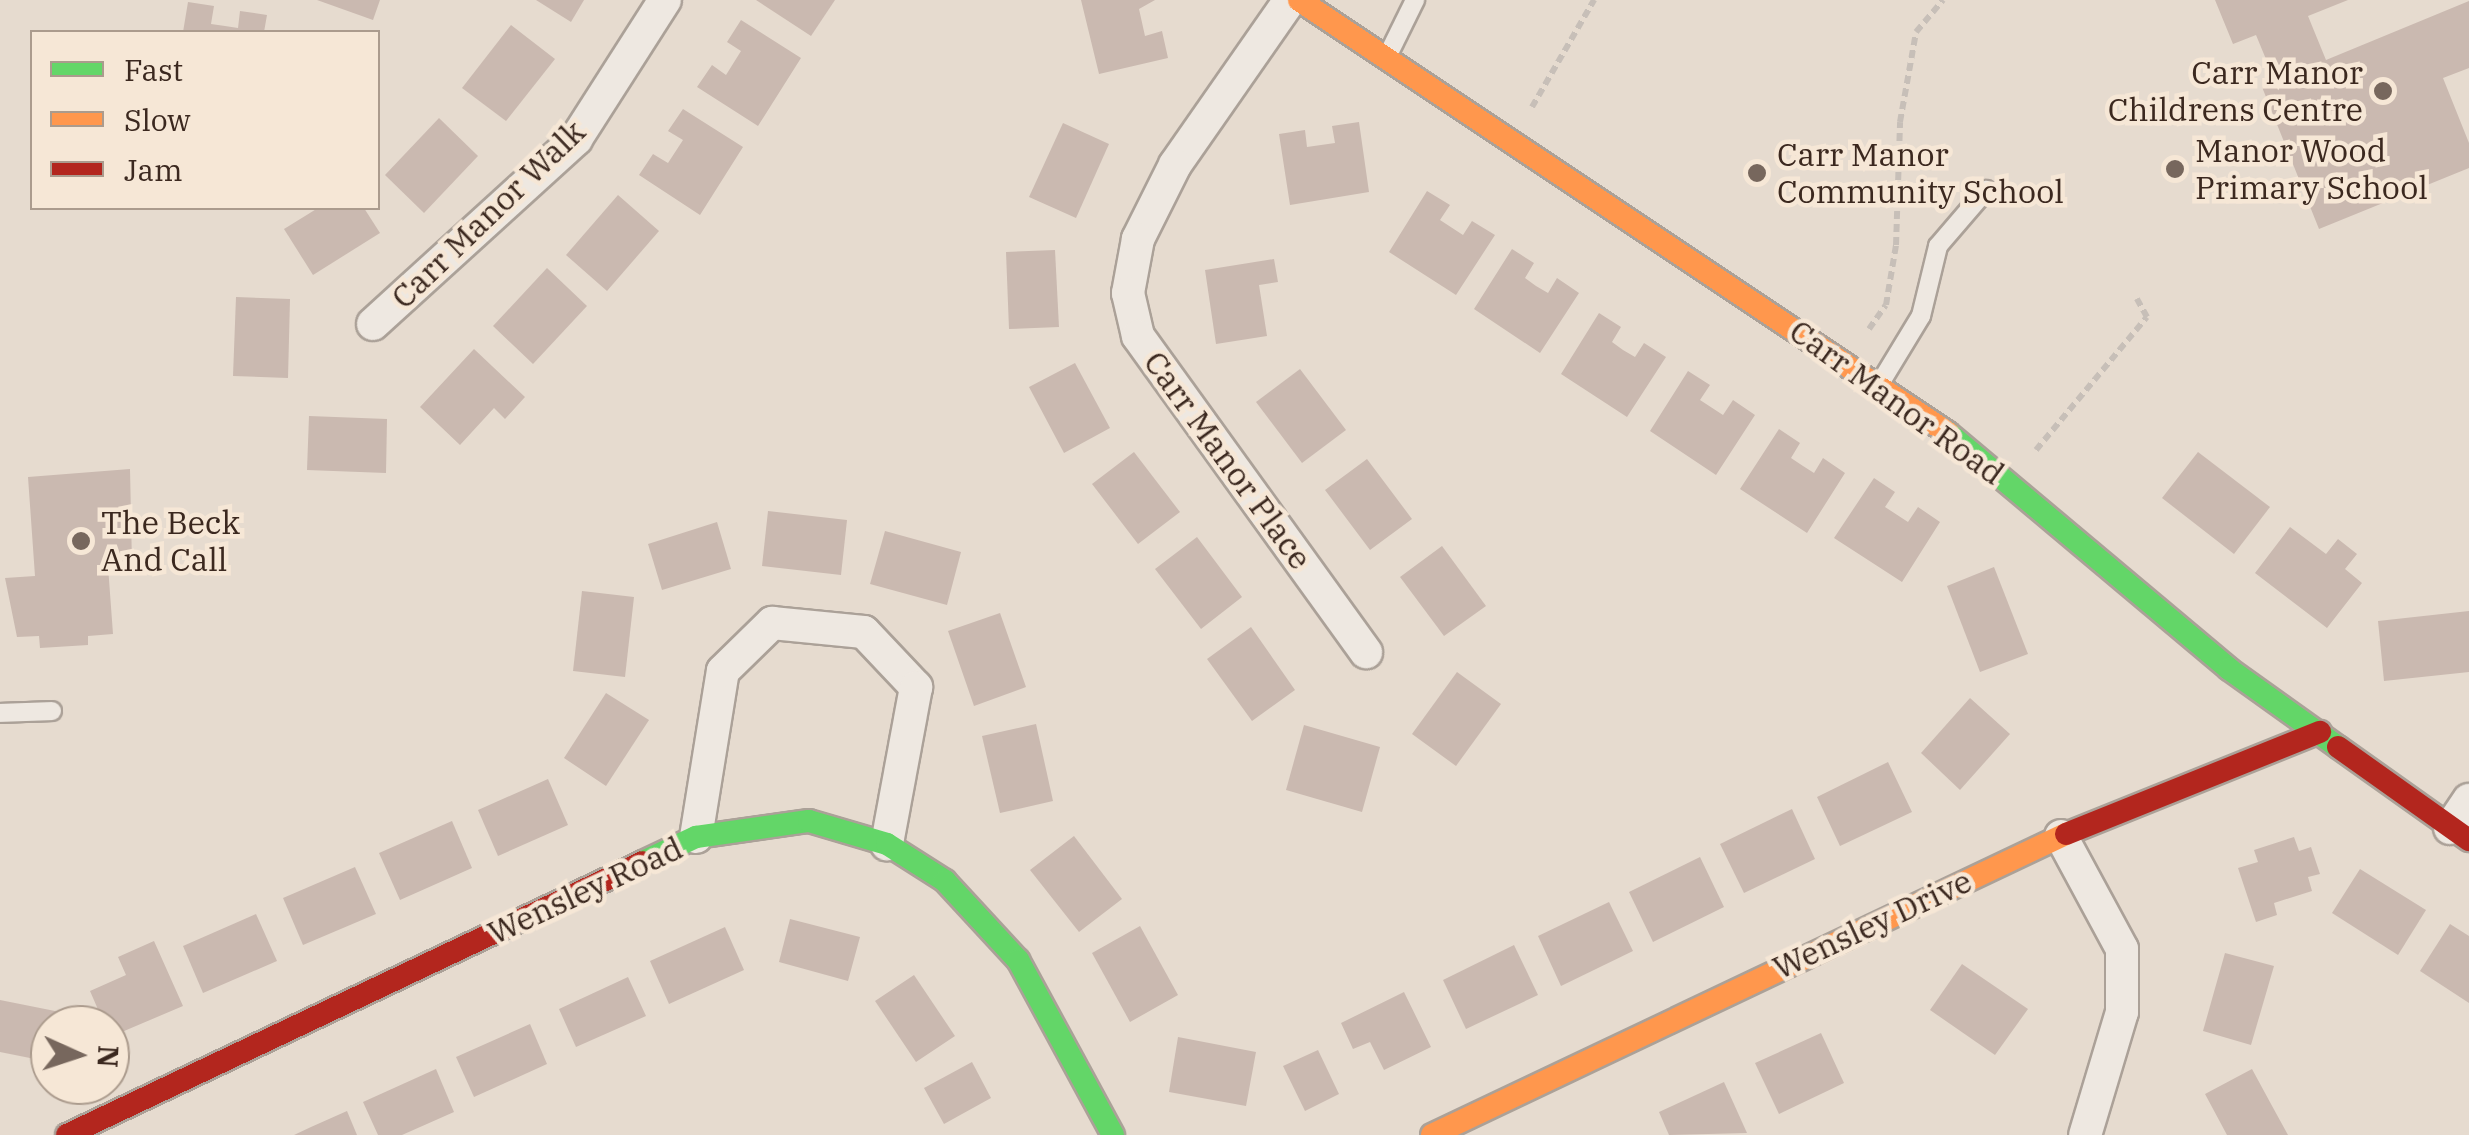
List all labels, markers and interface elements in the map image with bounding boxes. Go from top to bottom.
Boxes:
legend [30,30,380,210]
text: Fast [124,50,183,89]
place label: Carr Manor Childrens Centre [2108,54,2363,129]
marker: Carr Manor Childrens Centre [2372,80,2394,102]
text: Slow [124,100,191,139]
street label: Carr Manor Walk [383,112,593,316]
place label: Manor Wood Primary School [2195,132,2428,207]
place label: Carr Manor Community School [1777,136,2064,211]
text: Jam [124,150,183,189]
marker: Manor Wood Primary School [2164,158,2186,180]
marker: Carr Manor Community School [1746,162,1768,184]
street label: Carr Manor Road [1782,311,2012,493]
street label: Carr Manor Place [1136,344,1320,576]
place label: The Beck And Call [101,504,240,579]
marker: The Beck And Call [70,530,92,552]
street label: Wensley Road [482,828,688,952]
street label: Wensley Drive [1767,861,1977,987]
north arrow [30,1005,130,1105]
text: N [89,1044,128,1069]

